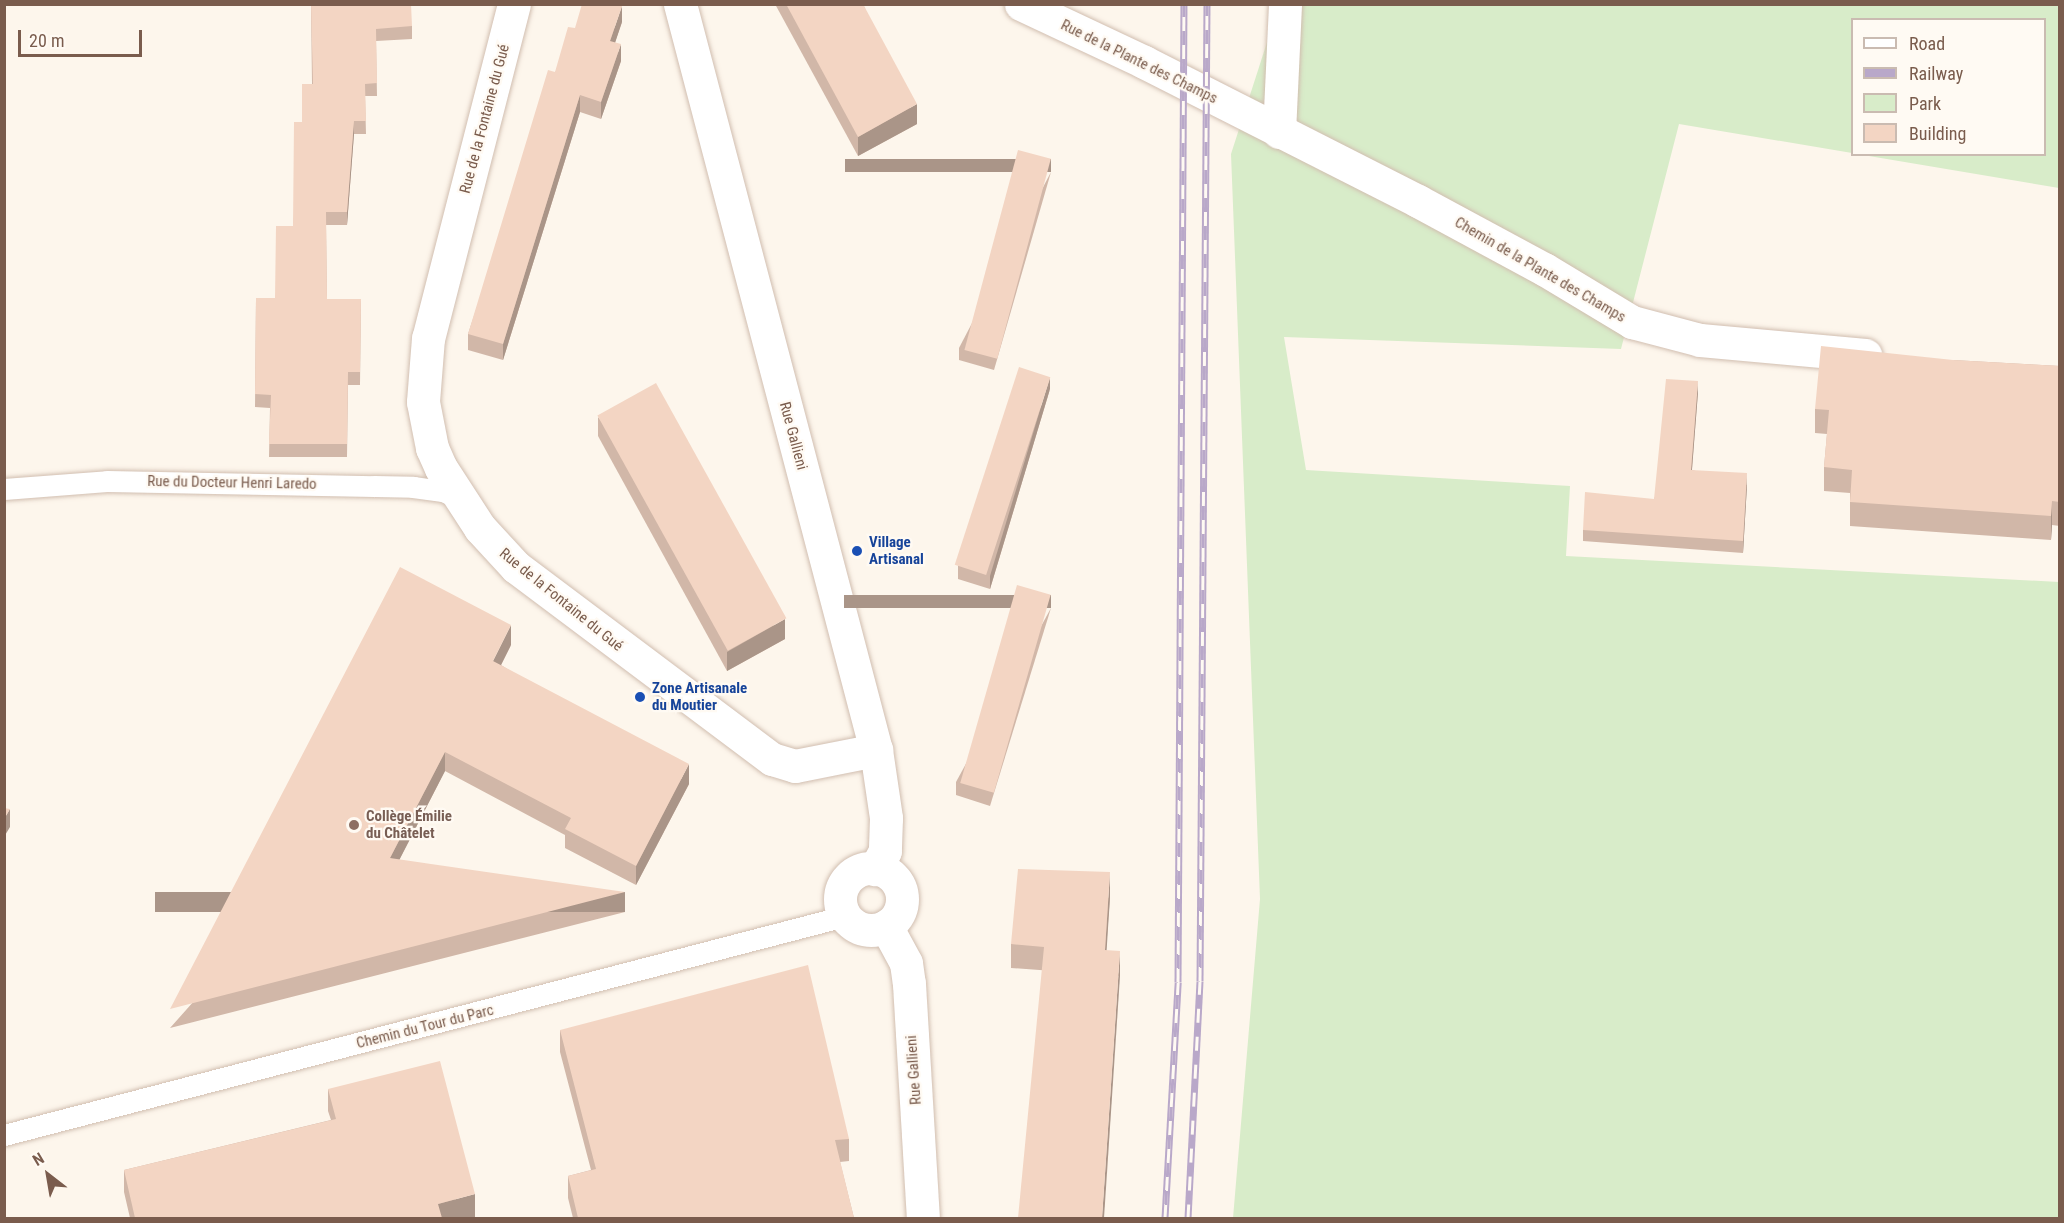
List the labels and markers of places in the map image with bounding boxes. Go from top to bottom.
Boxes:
place label: Village Artisanal [869,533,924,568]
marker: Village Artisanal [850,544,864,558]
place label: Zone Artisanale du Moutier [652,679,747,714]
marker: Zone Artisanale du Moutier [633,690,647,704]
place label: Collège Émilie du Châtelet [366,807,452,842]
marker: Collège Émilie du Châtelet [347,818,361,832]

